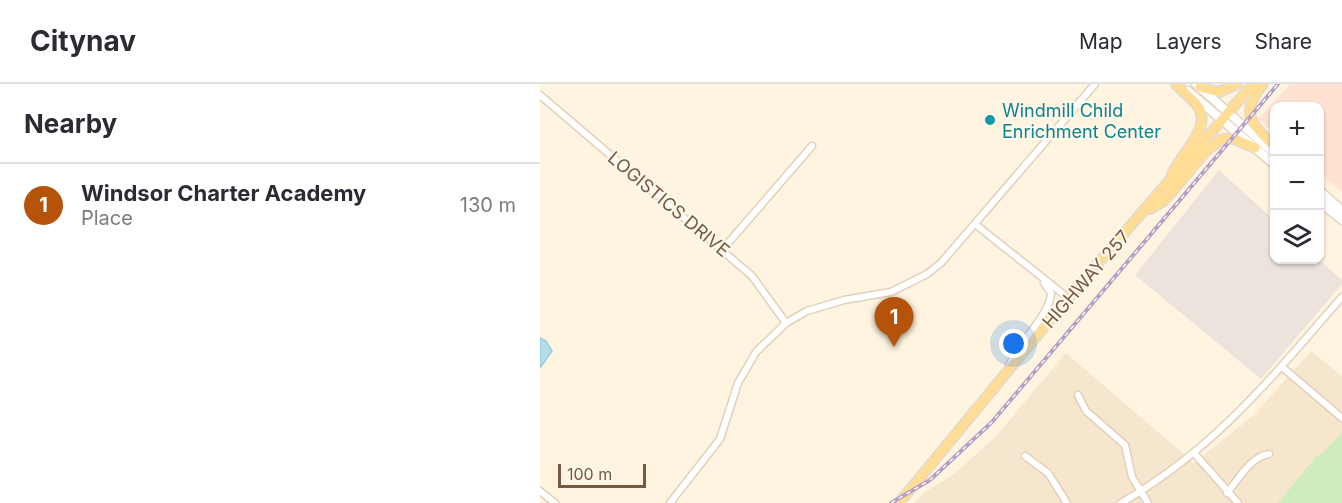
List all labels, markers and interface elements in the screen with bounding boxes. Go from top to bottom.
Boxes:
text: Citynav [30,24,136,58]
text: Map [1079,29,1123,54]
text: Layers [1156,29,1222,54]
text: Share [1255,29,1312,54]
place label: Windmill Child Enrichment Center [1002,100,1161,142]
map controls [1270,102,1324,264]
button: + [1270,102,1324,156]
text: Nearby [24,108,117,139]
marker: Windmill Child Enrichment Center [983,113,997,127]
street label: LOGISTICS DRIVE [604,147,734,261]
button: − [1270,156,1324,210]
text: Windsor Charter Academy [81,180,366,206]
text: 1 [39,193,48,217]
text: 130 m [460,193,516,217]
text: Place [81,206,133,230]
button: layers [1270,210,1324,264]
street label: HIGHWAY 257 [1038,226,1134,332]
pin: 1 [874,298,914,347]
your location [999,329,1028,358]
scale bar [558,461,646,488]
text: 100 m [567,464,612,484]

